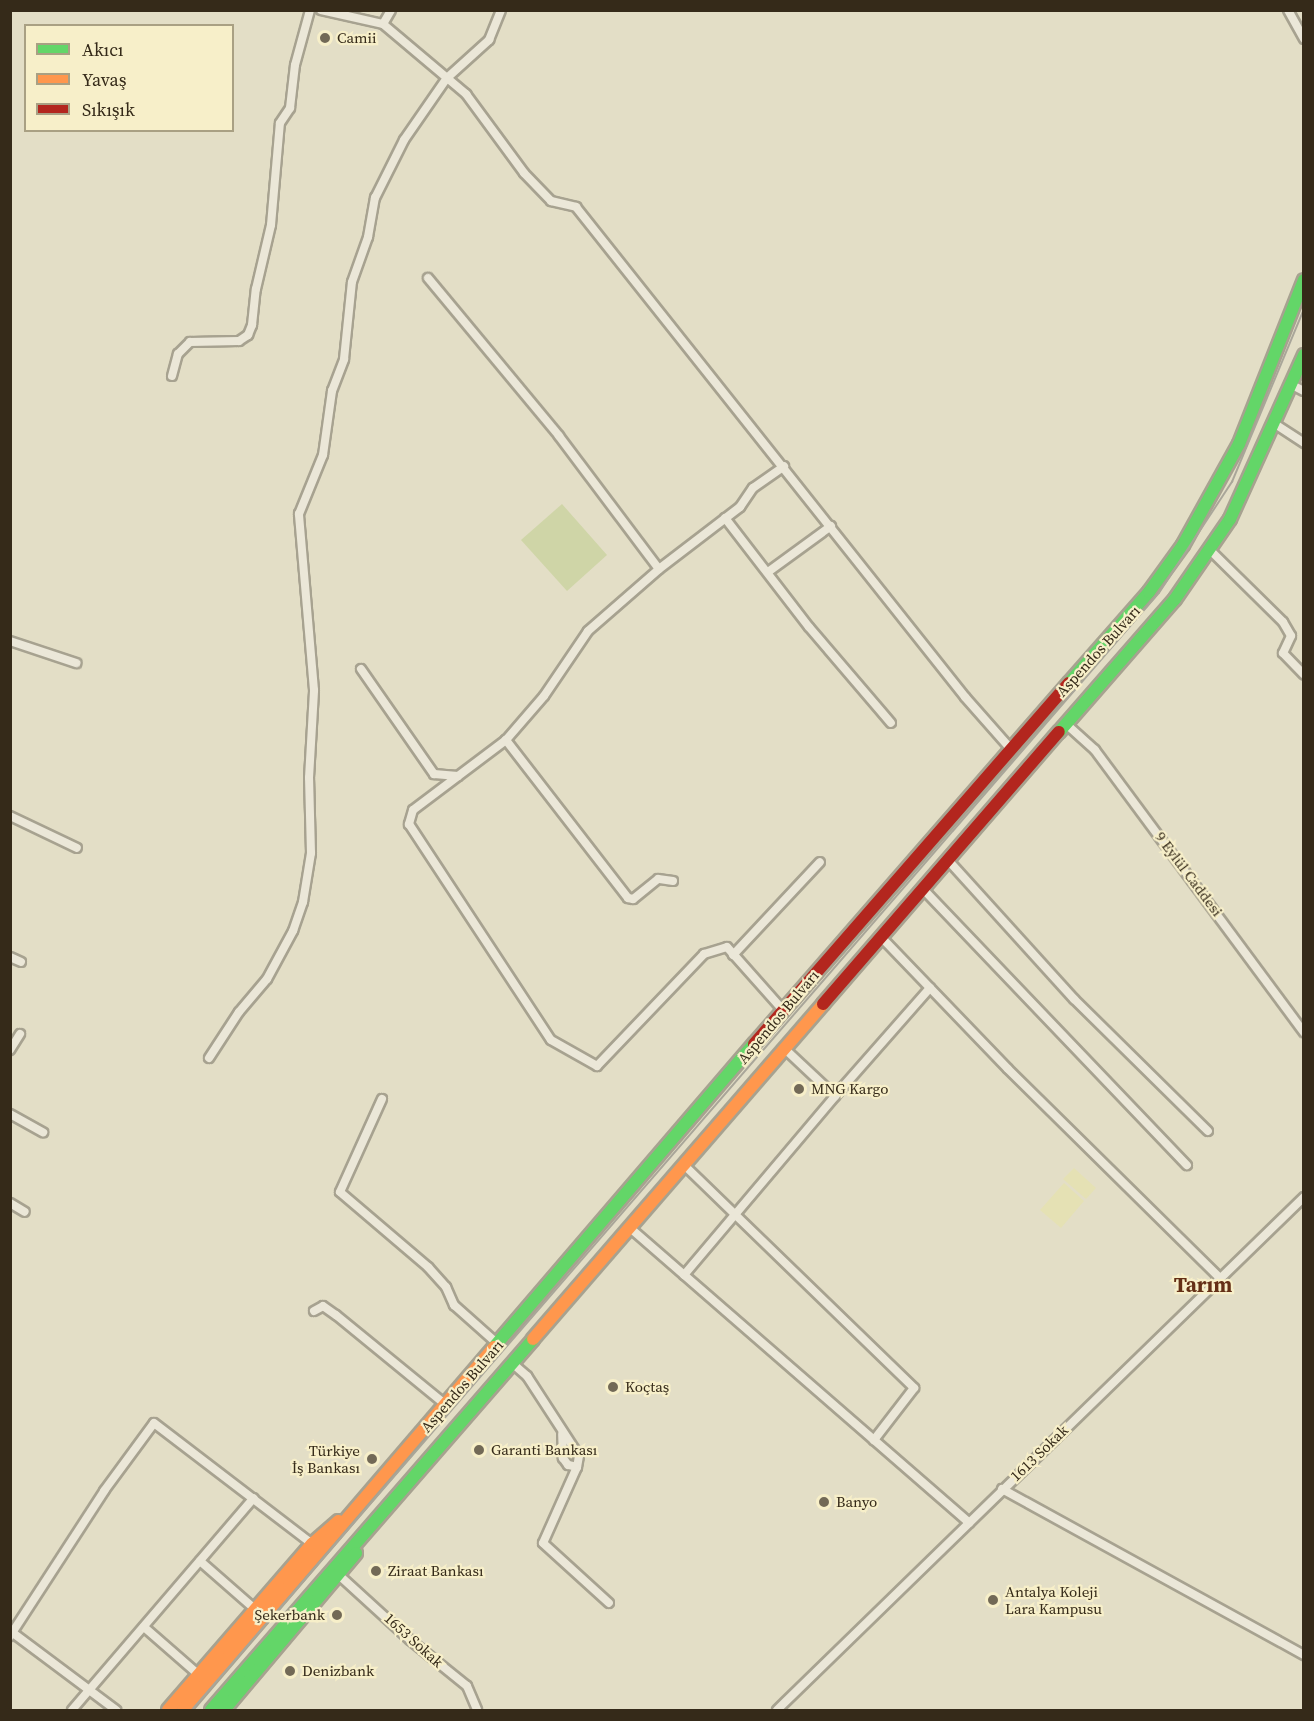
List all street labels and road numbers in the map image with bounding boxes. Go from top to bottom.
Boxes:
street label: Aspendos Bulvarı [1052,602,1144,700]
street label: 9 Eylül Caddesi [1151,828,1227,920]
street label: Aspendos Bulvarı [734,967,822,1067]
street label: Aspendos Bulvarı [417,1336,507,1436]
street label: 1613 Sokak [1006,1421,1072,1485]
street label: 1653 Sokak [381,1609,447,1671]

